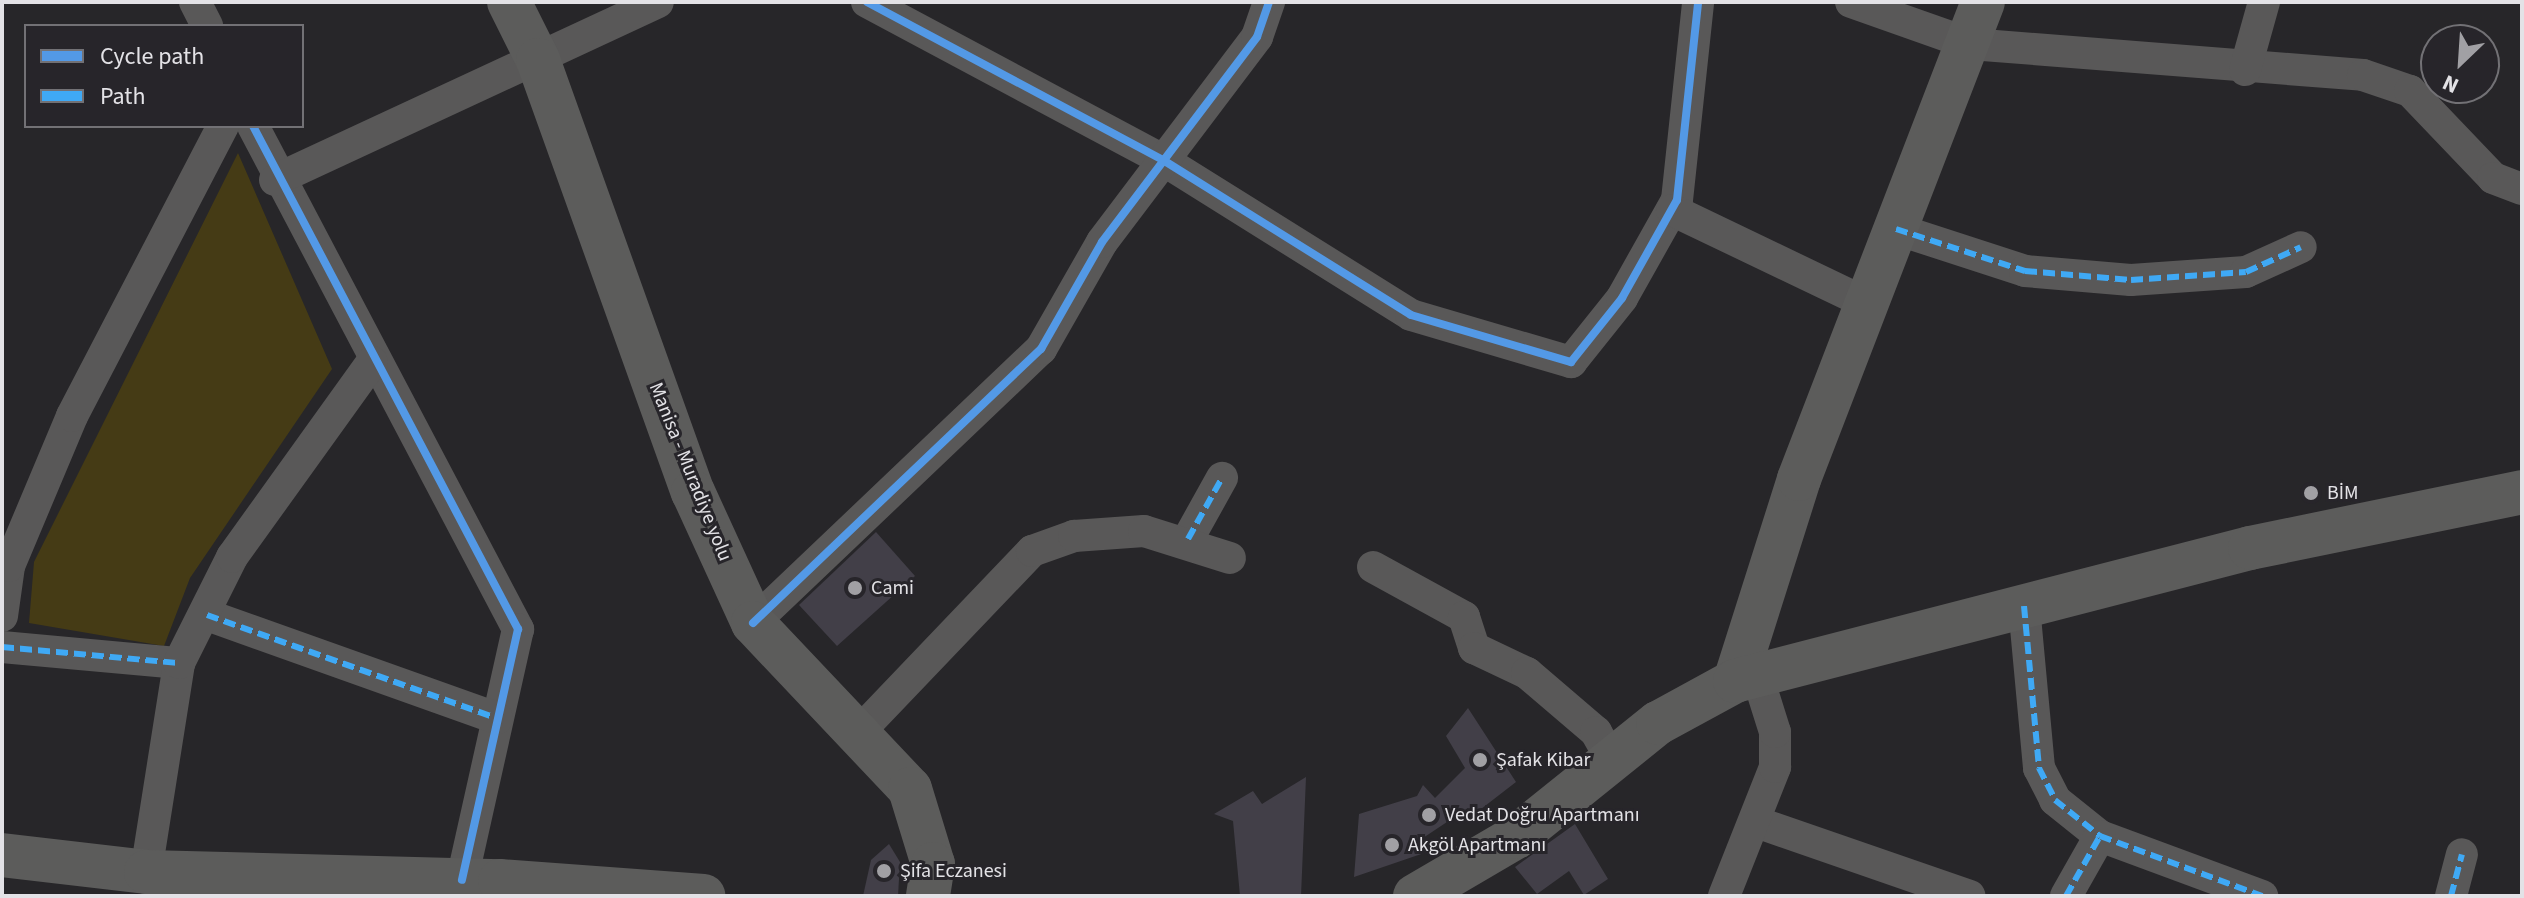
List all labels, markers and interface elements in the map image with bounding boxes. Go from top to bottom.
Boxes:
legend [24,24,304,128]
north arrow [2420,24,2500,104]
text: Cycle path [100,39,204,74]
text: N [2437,66,2464,102]
text: Path [100,79,146,114]
street label: Manisa - Muradiye yolu [643,379,737,565]
place label: BİM [2327,481,2359,505]
marker: BİM [2302,484,2320,502]
place label: Cami [871,576,914,600]
marker: Cami [846,579,864,597]
place label: Şafak Kibar [1496,748,1590,772]
marker: Şafak Kibar [1471,751,1489,769]
place label: Vedat Doğru Apartmanı [1445,803,1640,827]
marker: Vedat Doğru Apartmanı [1420,806,1438,824]
place label: Akgöl Apartmanı [1408,833,1546,857]
marker: Akgöl Apartmanı [1383,836,1401,854]
place label: Şifa Eczanesi [900,859,1007,883]
marker: Şifa Eczanesi [875,862,893,880]

